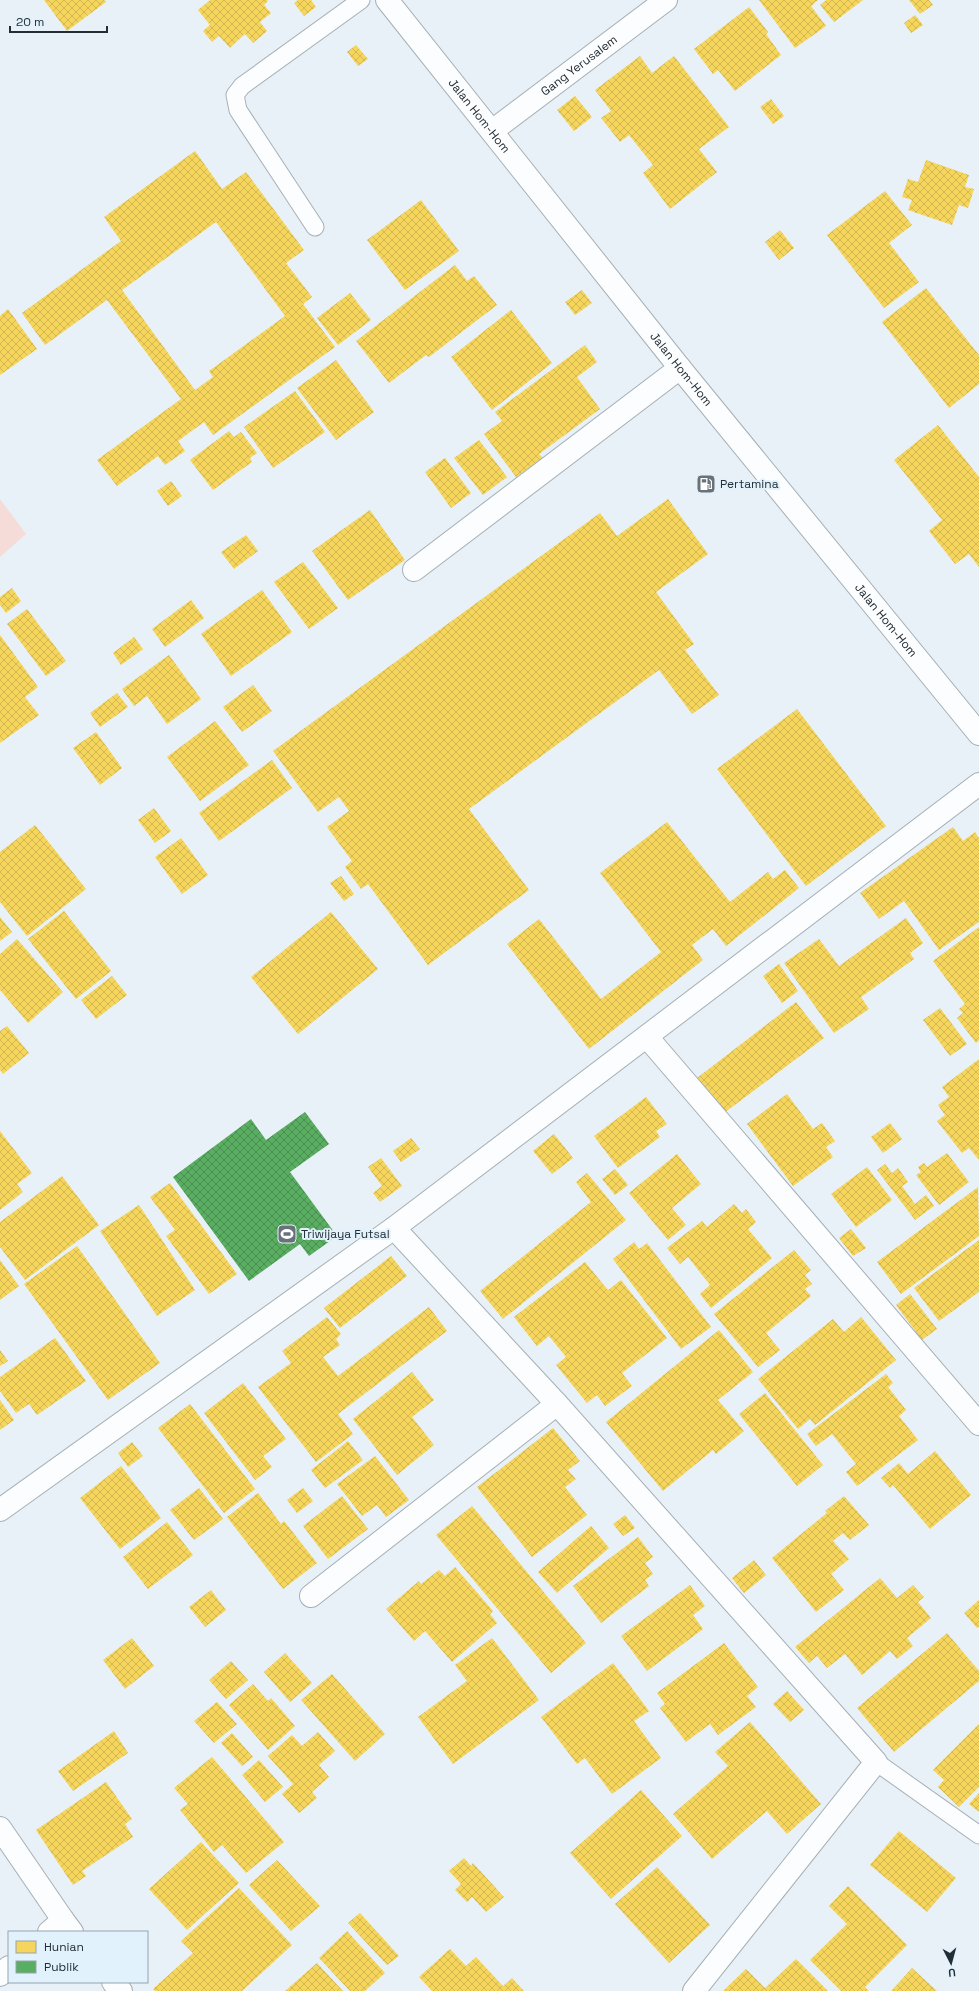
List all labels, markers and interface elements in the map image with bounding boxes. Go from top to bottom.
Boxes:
scale bar [10,8,107,34]
text: 20 m [16,14,44,30]
street label: Gang Yerusalem [538,31,621,99]
street label: Jalan Hom-Hom [445,75,514,156]
street label: Jalan Hom-Hom [646,329,716,409]
fuel station icon: Pertamina [695,473,717,495]
place label: Pertamina [720,476,779,492]
street label: Jalan Hom-Hom [851,580,921,660]
sports icon: Triwijaya Futsal [276,1223,298,1245]
place label: Triwijaya Futsal [301,1226,390,1242]
legend [8,1931,148,1983]
text: Hunian [44,1939,84,1955]
north arrow [931,1943,971,1983]
text: Publik [44,1959,79,1975]
text: U [948,1966,956,1980]

